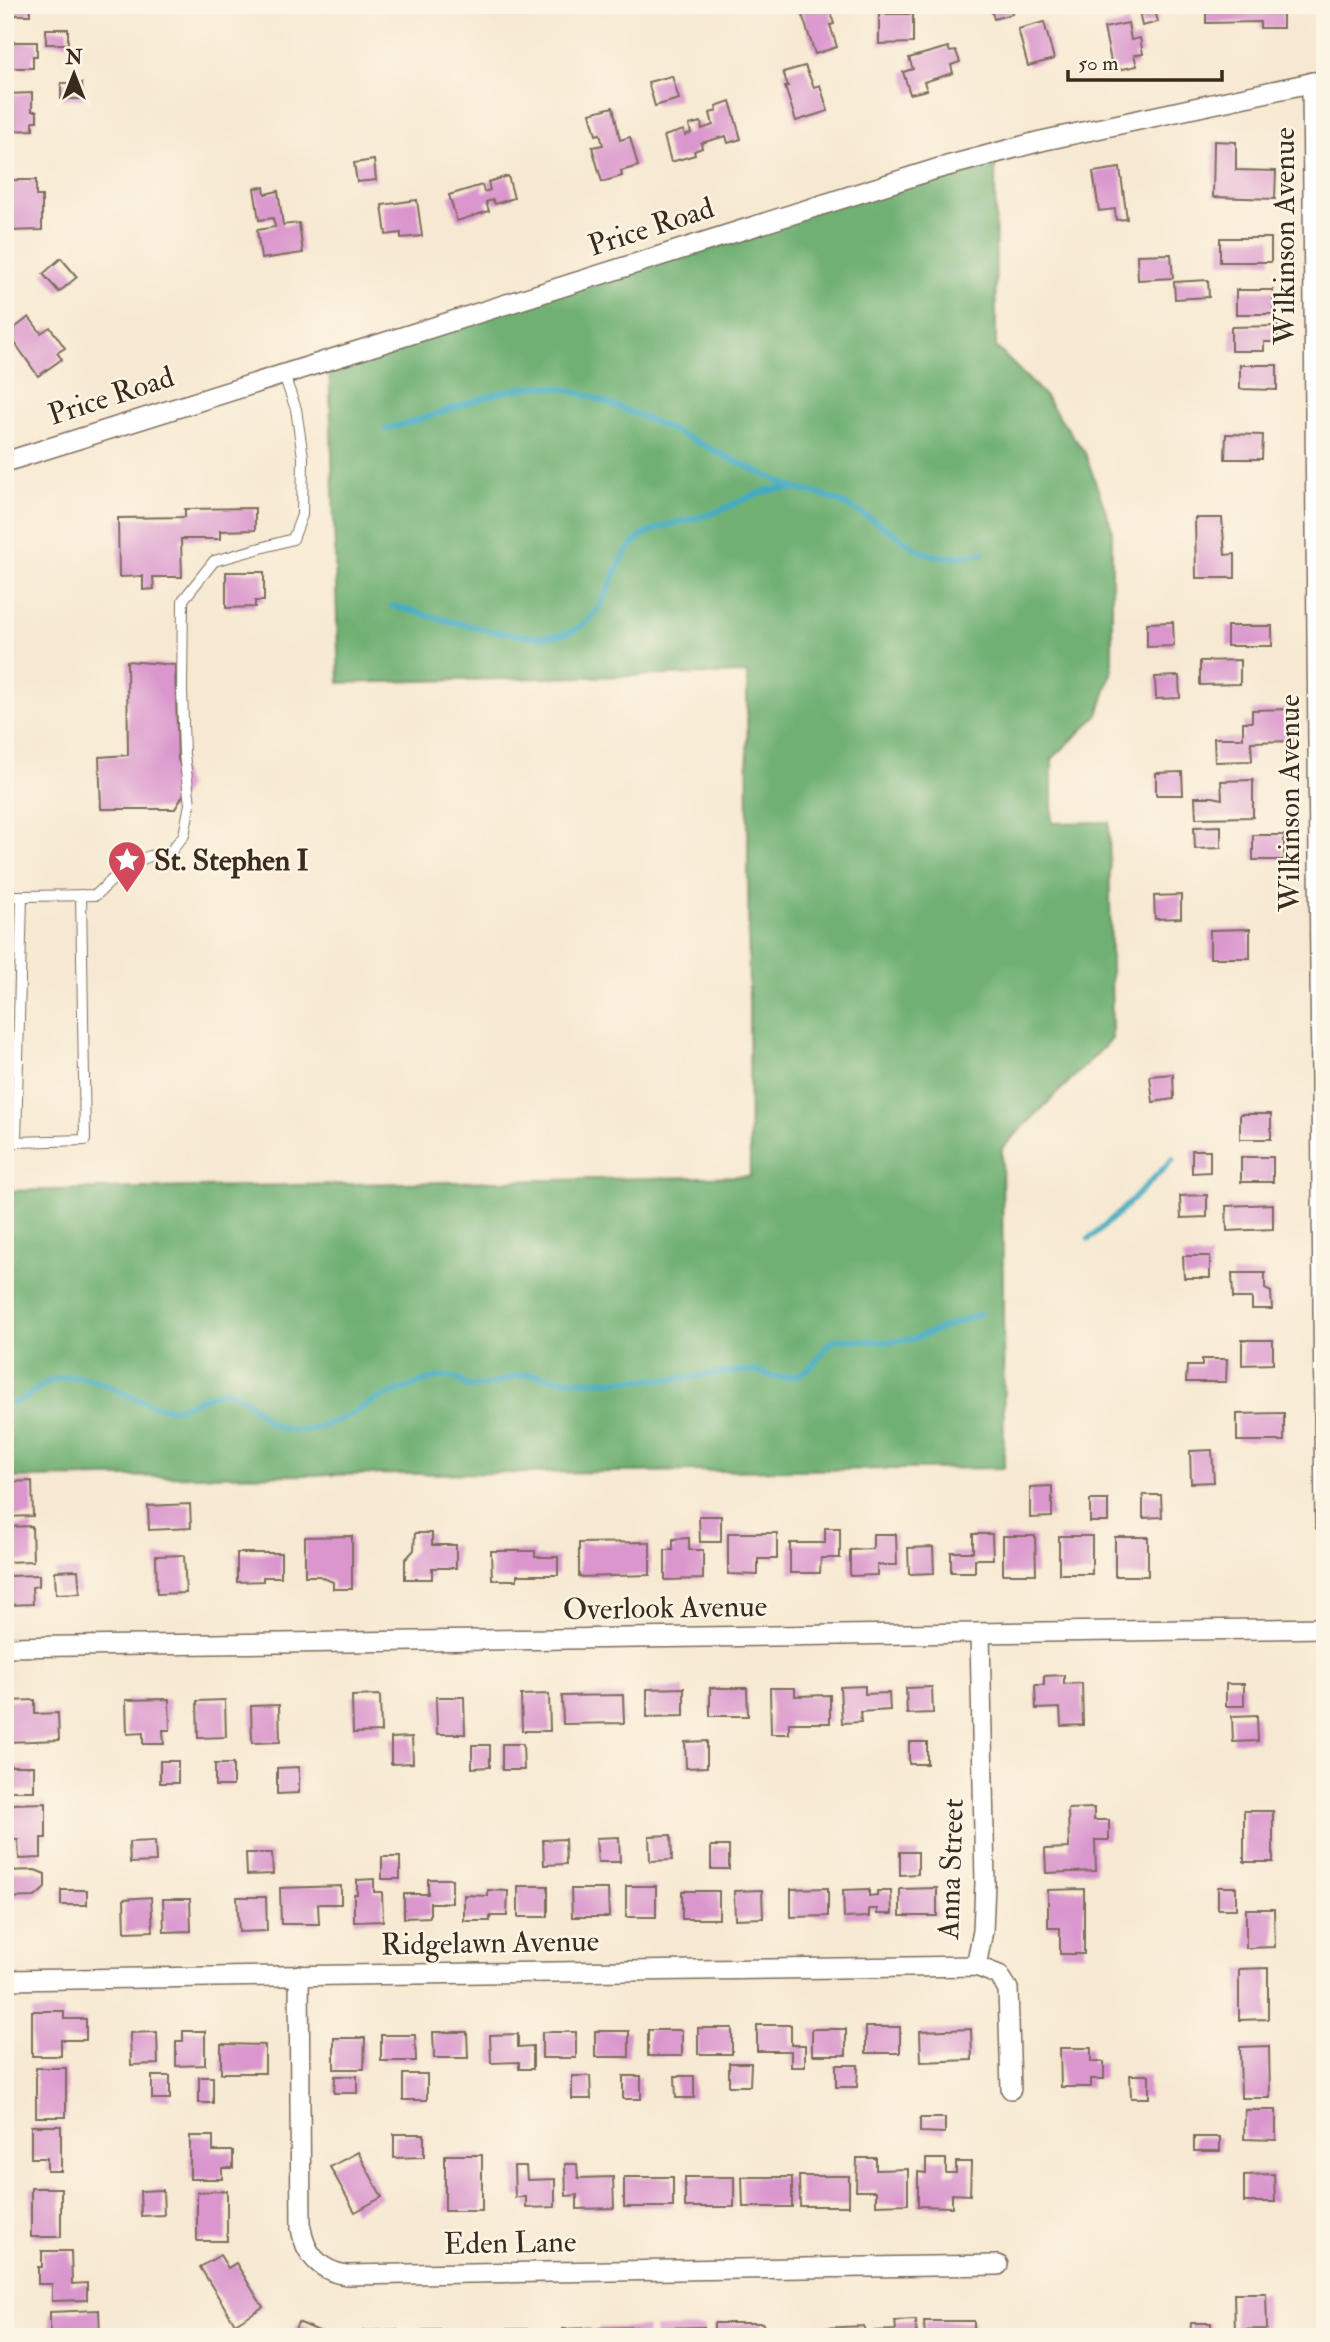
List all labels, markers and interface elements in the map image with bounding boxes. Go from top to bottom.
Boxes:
north arrow [38,38,108,108]
scale bar [1068,38,1222,82]
text: N [64,46,83,70]
text: 50 m [1078,50,1119,77]
street label: Wilkinson Avenue [1266,127,1303,346]
street label: Price Road [583,189,719,265]
street label: Price Road [43,358,179,434]
street label: Wilkinson Avenue [1271,694,1308,913]
place icon: St. Stephen I [106,839,148,894]
place label: St. Stephen I [154,842,309,879]
street label: Overlook Avenue [562,1588,768,1628]
street label: Anna Street [930,1798,972,1941]
street label: Ridgelawn Avenue [381,1923,599,1963]
street label: Eden Lane [443,2223,577,2263]

